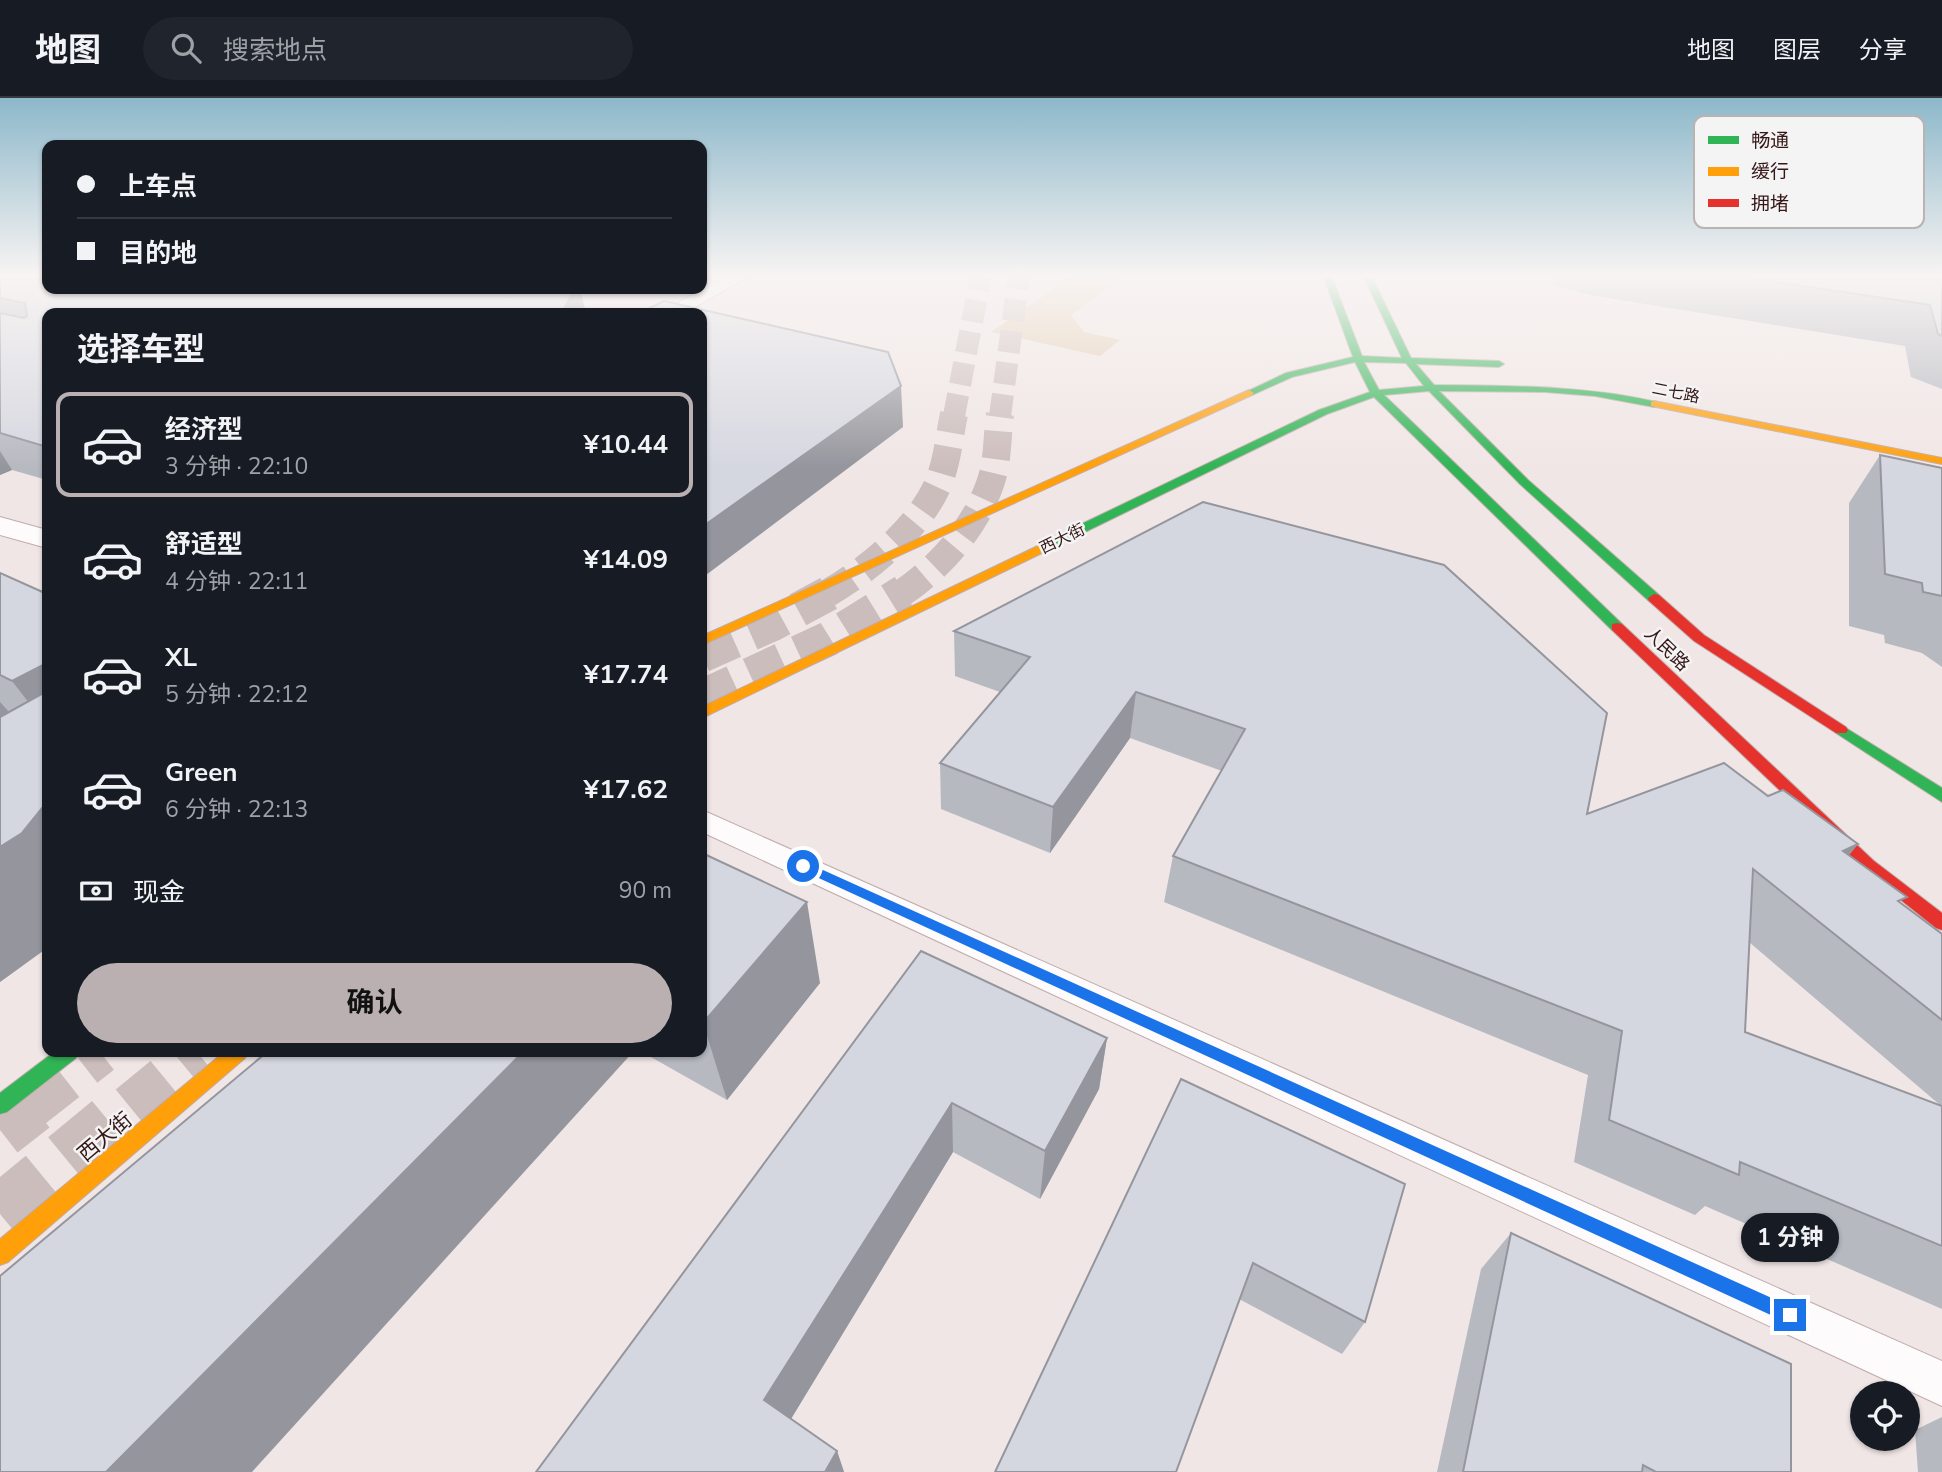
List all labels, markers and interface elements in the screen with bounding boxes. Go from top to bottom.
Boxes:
search box [143,17,633,80]
text: 地图 [35,28,101,73]
icon: search [167,29,205,67]
text: 搜索地点 [223,33,327,68]
text: 地图 [1687,34,1735,66]
text: 图层 [1773,34,1821,66]
text: 分享 [1859,34,1907,66]
legend [1694,116,1924,228]
text: 畅通 [1751,128,1789,154]
text: 缓行 [1751,159,1789,185]
text: 上车点 [119,169,197,204]
text: 拥堵 [1751,191,1789,217]
text: 目的地 [119,236,197,271]
text: 选择车型 [77,328,205,371]
street label: 二七路 [1650,378,1701,408]
text: 经济型 [165,412,243,447]
icon: car [81,413,144,476]
text: ¥10.44 [584,427,668,462]
text: 3 分钟 · 22:10 [165,451,308,482]
street label: 西大街 [1036,518,1089,559]
text: 舒适型 [165,527,243,562]
icon: car [81,528,144,591]
text: ¥14.09 [584,542,668,577]
text: 4 分钟 · 22:11 [165,566,308,597]
street label: 人民路 [1639,622,1695,676]
text: XL [165,640,197,675]
icon: car [81,643,144,706]
text: ¥17.74 [584,657,668,692]
text: 5 分钟 · 22:12 [165,679,308,710]
text: Green [165,755,238,790]
icon: car [81,758,144,821]
text: ¥17.62 [584,772,668,807]
text: 6 分钟 · 22:13 [165,794,308,825]
route start [787,850,819,882]
icon: cash [77,872,115,910]
text: 现金 [133,875,185,910]
text: 90 m [619,875,672,906]
button: 确认 [77,963,672,1043]
street label: 西大街 [72,1106,138,1168]
callout: 1 分钟 [1741,1214,1839,1262]
text: 1 分钟 [1757,1222,1823,1253]
route end [1774,1299,1806,1331]
map controls [1850,1381,1920,1451]
button: locate [1850,1381,1920,1451]

